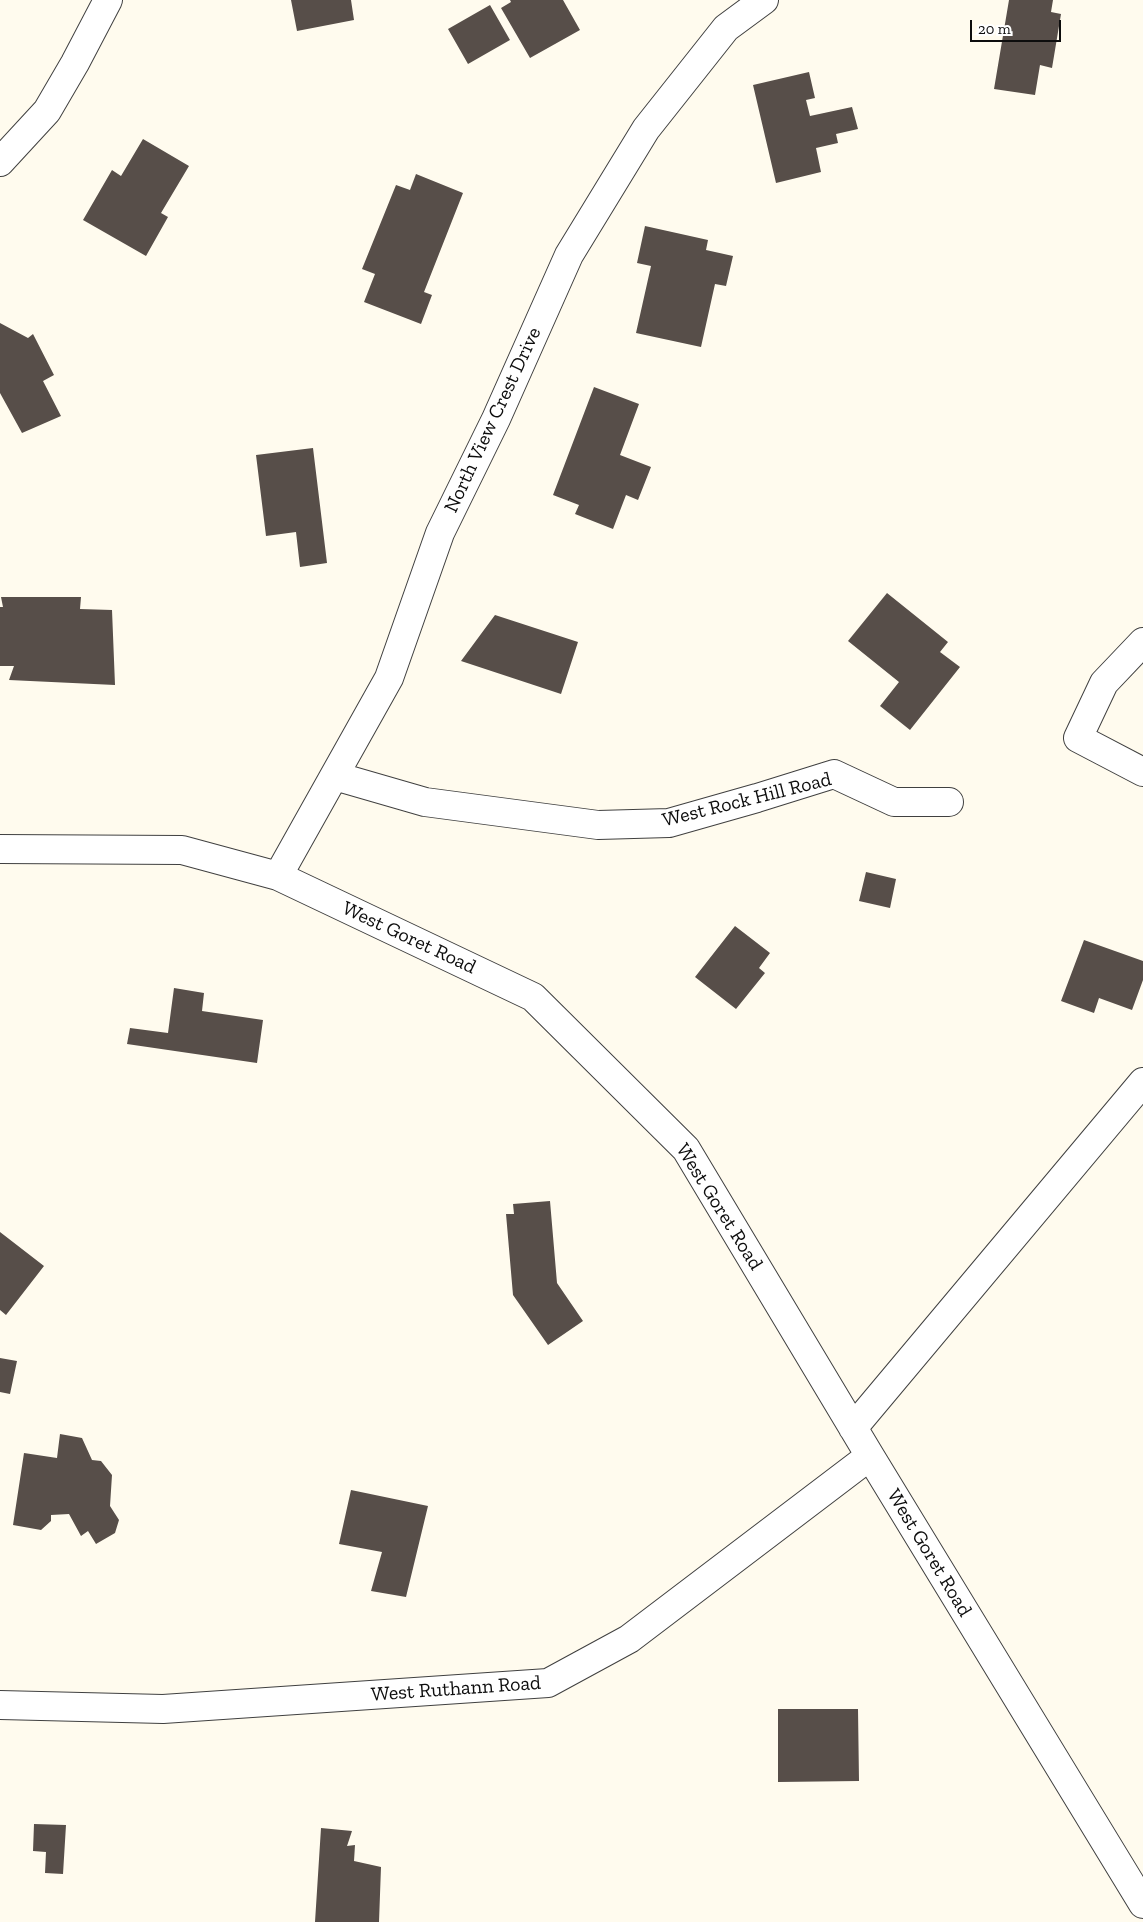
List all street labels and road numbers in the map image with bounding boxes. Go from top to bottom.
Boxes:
street label: North View Crest Drive [439,323,547,517]
street label: West Rock Hill Road [660,767,834,833]
street label: West Goret Road [338,897,480,979]
street label: West Goret Road [670,1139,768,1275]
street label: West Goret Road [881,1485,977,1621]
street label: West Ruthann Road [370,1671,542,1707]

